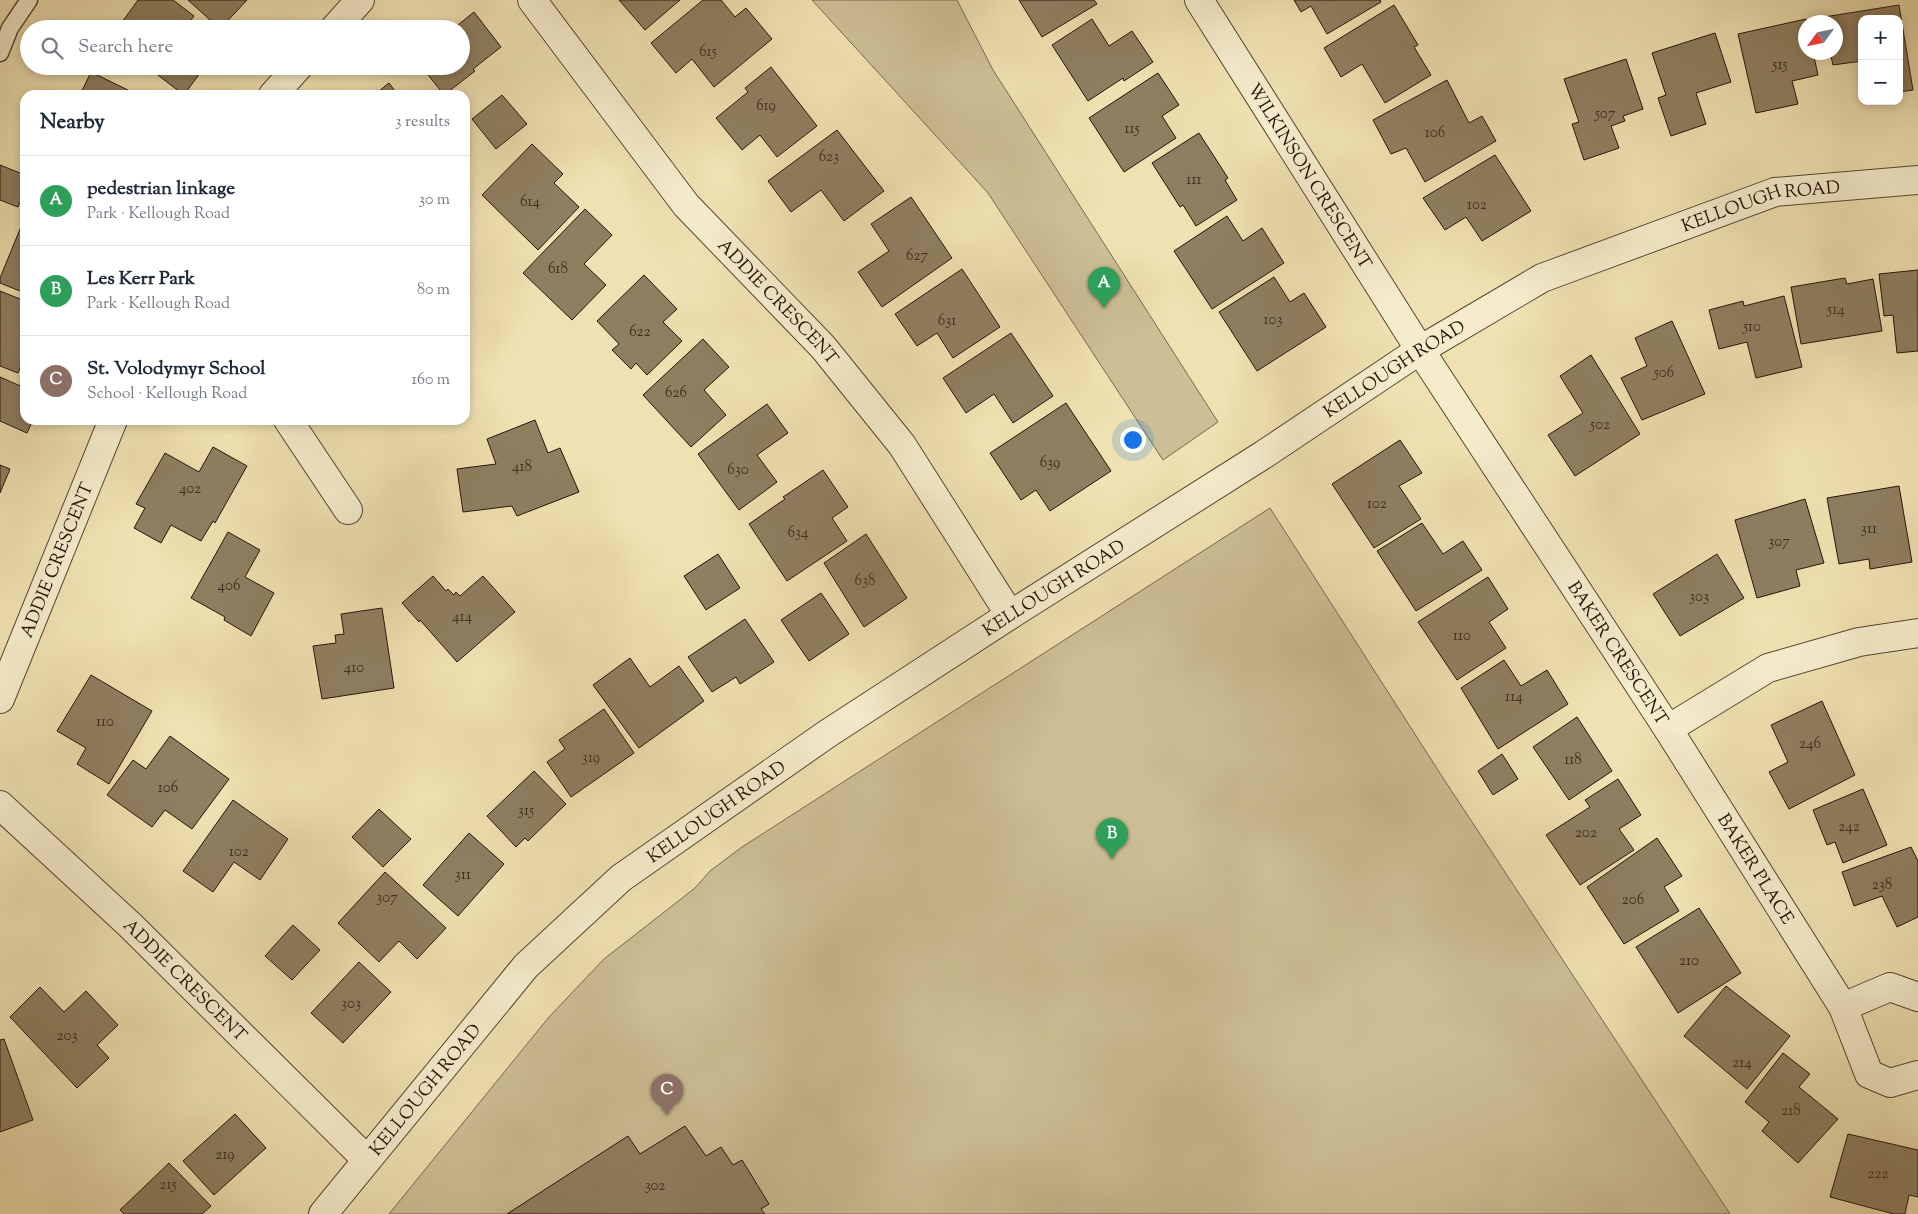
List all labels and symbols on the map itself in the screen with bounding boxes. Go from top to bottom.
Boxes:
north arrow [1798,15,1843,60]
house number: 615 [699,42,717,63]
house number: 515 [1771,55,1788,76]
street label: WILKINSON CRESCENT [1240,79,1377,275]
house number: 619 [756,96,776,117]
house number: 507 [1594,104,1616,125]
house number: 115 [1124,119,1140,140]
house number: 106 [1425,123,1445,144]
house number: 623 [819,147,839,168]
house number: 111 [1186,170,1202,191]
street label: KELLOUGH ROAD [1678,176,1841,240]
house number: 614 [520,192,540,213]
house number: 102 [1467,195,1487,216]
street label: ADDIE CRESCENT [711,234,844,371]
house number: 627 [906,246,928,267]
house number: 618 [548,259,568,280]
pin: A [1088,267,1120,308]
house number: 514 [1826,300,1845,321]
house number: 103 [1264,310,1282,331]
house number: 631 [938,311,956,332]
street label: KELLOUGH ROAD [1319,315,1471,426]
house number: 510 [1742,317,1761,338]
house number: 622 [629,322,651,343]
house number: 506 [1653,363,1674,384]
house number: 626 [665,383,687,404]
house number: 502 [1589,415,1610,436]
your location [1120,427,1146,453]
house number: 639 [1040,453,1060,474]
house number: 418 [512,457,532,478]
house number: 630 [727,460,749,481]
street label: ADDIE CRESCENT [15,479,101,642]
house number: 402 [179,479,201,500]
house number: 102 [1367,494,1387,515]
house number: 311 [1861,519,1877,540]
house number: 634 [787,523,809,544]
house number: 307 [1768,532,1790,553]
street label: KELLOUGH ROAD [978,534,1131,644]
house number: 638 [854,571,876,592]
house number: 406 [218,576,240,597]
street label: BAKER CRESCENT [1560,577,1674,732]
house number: 303 [1689,587,1709,608]
house number: 414 [452,607,473,628]
house number: 110 [1453,626,1471,647]
house number: 410 [344,658,364,679]
house number: 114 [1505,687,1523,708]
house number: 110 [96,712,114,733]
house number: 246 [1799,734,1821,755]
house number: 319 [582,748,600,769]
house number: 118 [1564,750,1582,771]
street label: KELLOUGH ROAD [642,755,792,871]
house number: 106 [158,778,178,799]
house number: 315 [518,801,534,822]
street label: BAKER PLACE [1710,809,1799,930]
house number: 242 [1838,817,1860,838]
pin: B [1096,818,1128,859]
house number: 202 [1575,823,1597,844]
house number: 102 [229,842,249,863]
house number: 311 [455,865,471,886]
house number: 238 [1872,875,1892,896]
house number: 307 [376,888,398,909]
house number: 206 [1622,890,1644,911]
street label: ADDIE CRESCENT [116,914,252,1049]
house number: 210 [1679,951,1699,972]
house number: 303 [341,994,361,1015]
street label: KELLOUGH ROAD [364,1019,489,1162]
house number: 203 [56,1026,78,1047]
house number: 214 [1732,1053,1752,1074]
pin: C [651,1074,683,1115]
house number: 218 [1781,1101,1801,1122]
house number: 219 [215,1145,235,1166]
house number: 222 [1867,1164,1889,1185]
house number: 215 [159,1175,177,1196]
house number: 302 [645,1176,665,1197]

